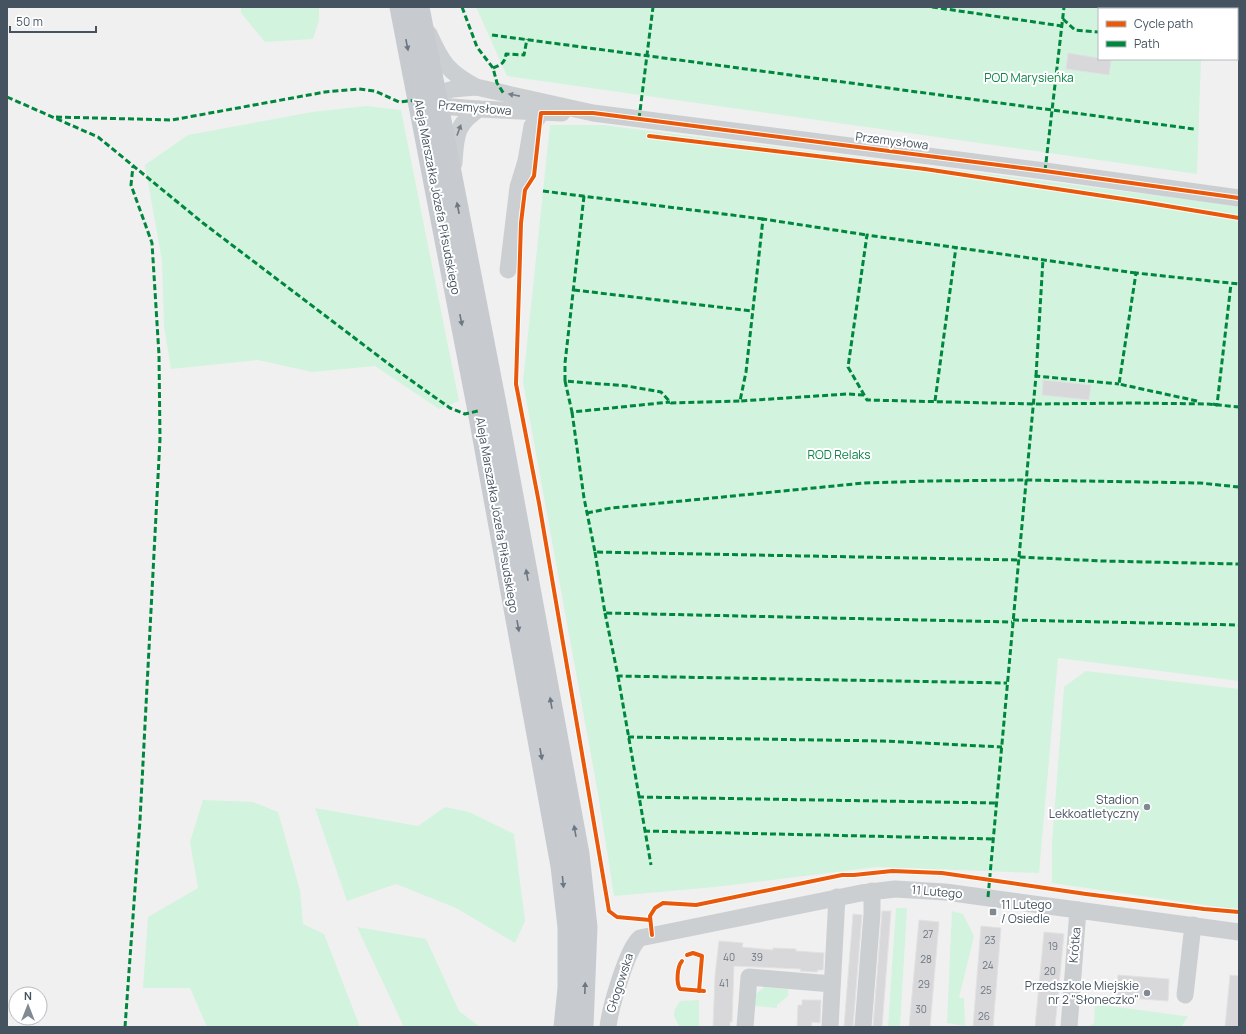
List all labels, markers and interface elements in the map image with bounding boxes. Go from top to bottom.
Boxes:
scale bar [10,8,96,34]
legend [1098,8,1238,60]
text: 50 m [16,13,43,30]
text: Cycle path [1134,15,1193,32]
text: Path [1134,35,1160,52]
one-way arrow [404,39,410,51]
park label: POD Marysieńka [984,69,1074,86]
one-way arrow [508,92,520,98]
street label: Przemysłowa [438,96,512,119]
street label: Aleja Marszałka Józefa Piłsudskiego [410,98,465,296]
one-way arrow [457,123,463,135]
street label: Przemysłowa [855,128,930,153]
one-way arrow [455,202,461,214]
one-way arrow [458,314,464,326]
street label: Aleja Marszałka Józefa Piłsudskiego [472,416,523,614]
park label: ROD Relaks [808,446,870,463]
one-way arrow [524,569,530,581]
one-way arrow [515,620,521,633]
one-way arrow [548,697,554,709]
one-way arrow [538,748,544,760]
place label: Stadion Lekkoatletyczny [1049,791,1140,822]
marker: Stadion Lekkoatletyczny [1142,802,1152,812]
one-way arrow [571,825,577,837]
one-way arrow [560,876,566,888]
street label: 11 Lutego [911,881,963,902]
place label: 11 Lutego / Osiedle [1001,896,1052,927]
marker: 11 Lutego / Osiedle [988,907,998,917]
street label: Krótka [1064,926,1085,964]
house number: 27 [923,927,933,941]
house number: 23 [984,933,996,947]
house number: 19 [1048,939,1058,953]
house number: 40 [723,950,735,964]
house number: 39 [751,950,763,964]
street label: Głogowska [602,951,637,1015]
house number: 28 [920,952,932,966]
house number: 24 [982,958,994,972]
house number: 20 [1044,964,1056,978]
house number: 41 [719,976,729,990]
house number: 29 [918,977,930,991]
place label: Przedszkole Miejskie nr 2 "Słoneczko" [1025,977,1139,1008]
one-way arrow [582,981,588,994]
house number: 25 [980,983,992,997]
north arrow [8,986,48,1026]
text: N [24,988,32,1003]
marker: Przedszkole Miejskie nr 2 "Słoneczko" [1142,988,1152,998]
house number: 30 [915,1002,927,1016]
house number: 26 [978,1009,990,1023]

